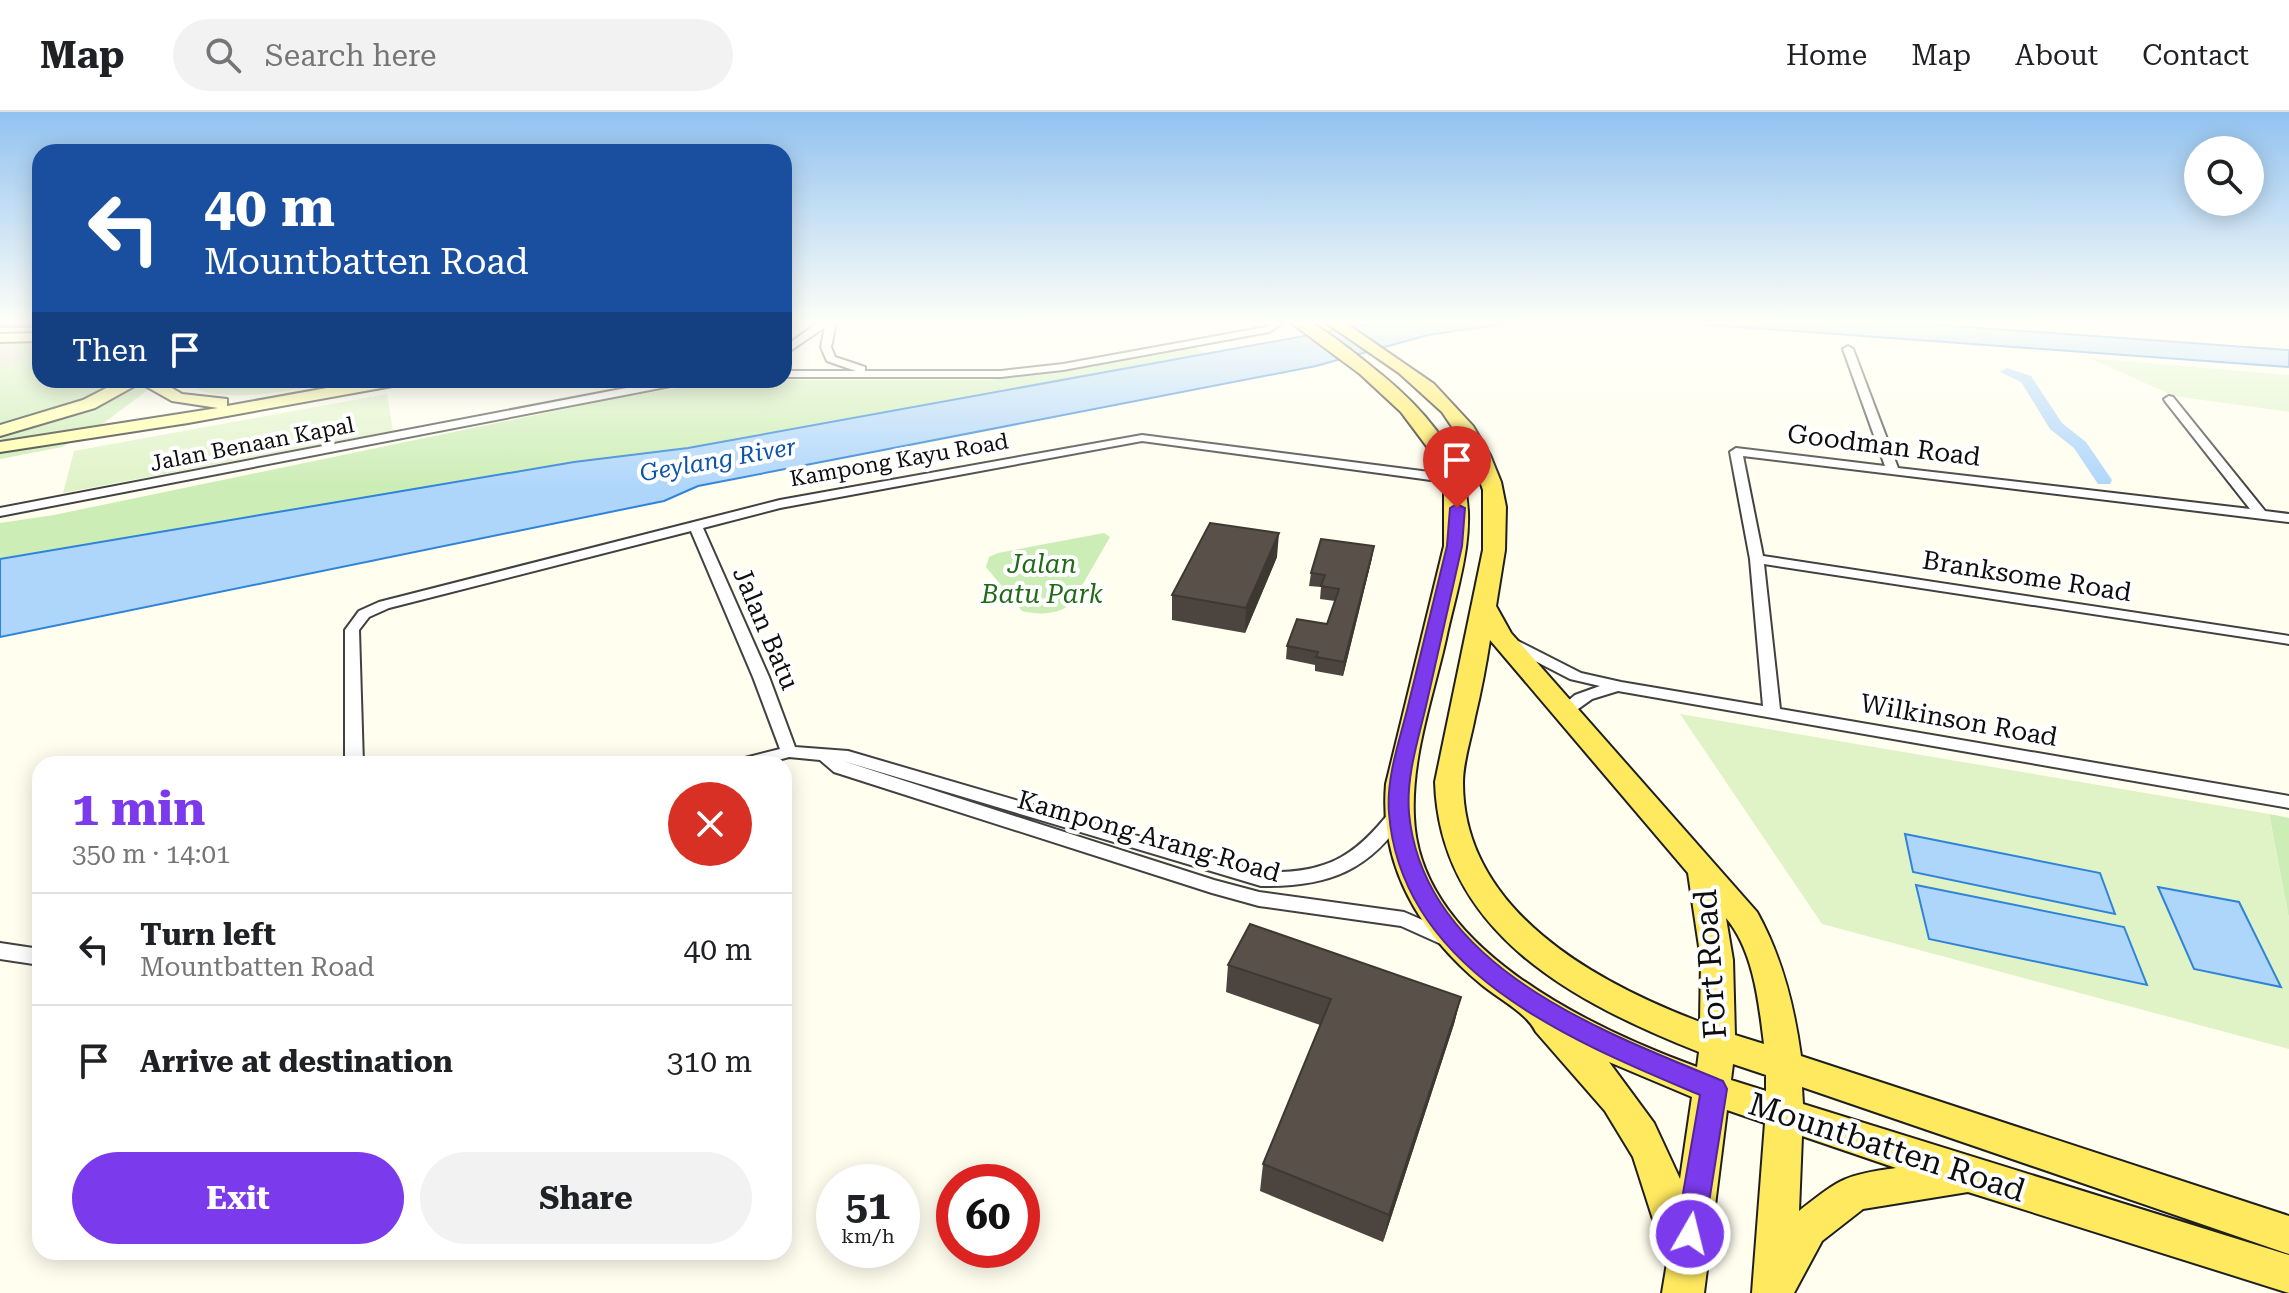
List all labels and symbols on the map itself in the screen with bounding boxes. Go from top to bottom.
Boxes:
street label: Jalan Benaan Kapal [148,412,356,476]
street label: Goodman Road [1786,418,1983,472]
pin [1423,426,1491,508]
street label: Kampong Kayu Road [788,428,1010,492]
water label: Geylang River [638,432,798,488]
street label: Branksome Road [1920,545,2134,607]
park label: Jalan Batu Park [980,549,1104,609]
street label: Jalan Batu [727,562,805,694]
street label: Wilkinson Road [1858,688,2060,752]
street label: Kampong Arang Road [1014,784,1284,888]
street label: Fort Road [1686,888,1734,1040]
street label: Mountbatten Road [1744,1084,2030,1210]
speed limit sign: 60 [936,1164,1040,1268]
position arrow [1648,1192,1732,1276]

